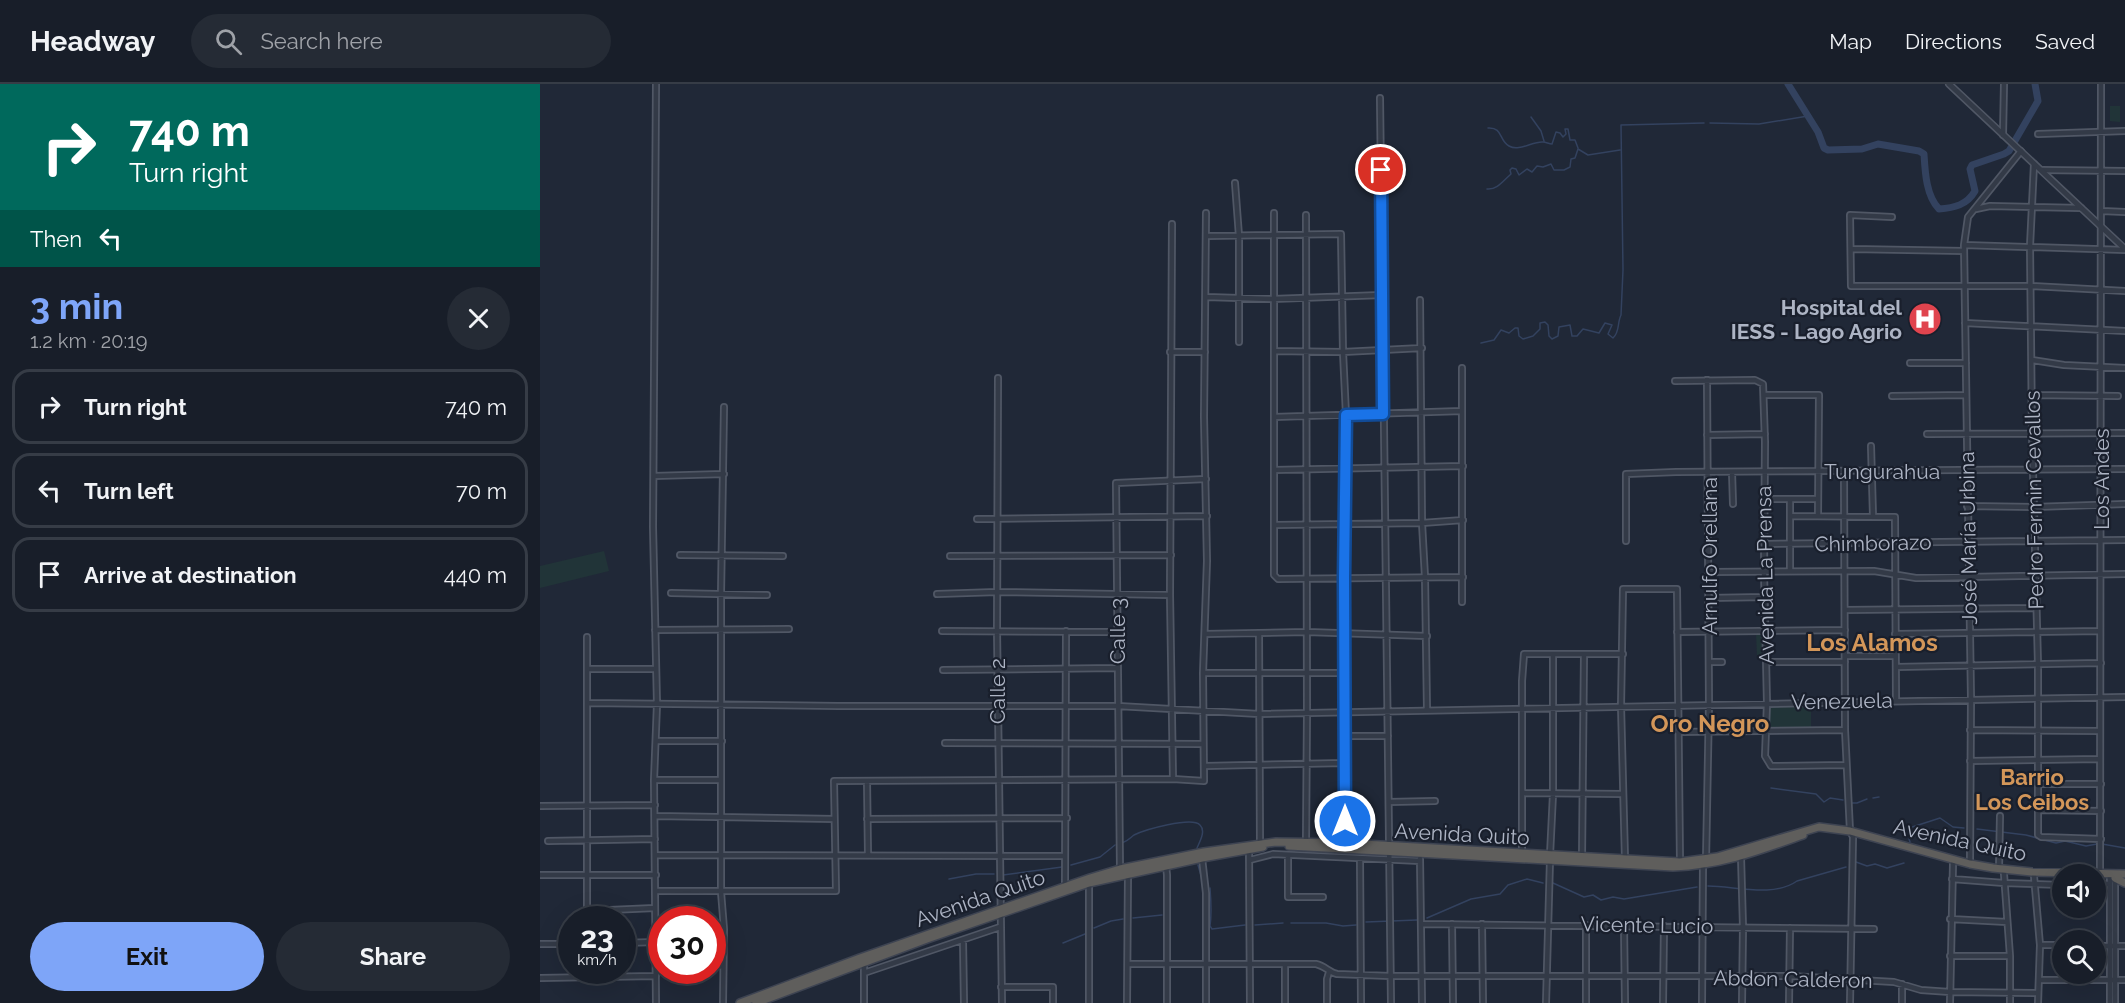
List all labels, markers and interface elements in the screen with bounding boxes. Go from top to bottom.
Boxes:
search box [191,14,611,68]
text: Headway [30,25,155,58]
icon: search [212,25,245,58]
text: Search here [260,28,383,54]
text: Map [1829,29,1872,54]
text: Directions [1905,29,2002,54]
text: Saved [2035,29,2095,54]
text: 740 m [129,107,250,156]
icon: right [30,108,108,186]
pin [1355,144,1406,195]
icon: arrive [1364,153,1397,186]
text: Turn right [129,157,248,188]
icon: left [94,222,127,255]
text: Then [30,226,82,252]
text: 3 min [30,285,123,327]
button: close [447,287,510,350]
place label: Hospital del IESS - Lago Agrio [1731,295,1902,344]
hospital icon: Hospital del IESS - Lago Agrio [1907,301,1943,337]
text: 1.2 km · 20:19 [30,329,148,353]
icon: right [33,390,66,423]
street label: Pedro Fermin Cevallos [2020,390,2048,610]
text: Turn right [84,394,187,420]
text: 740 m [445,394,507,420]
street label: Los Andes [2089,428,2114,530]
street label: José María Urbina [1954,451,1982,625]
street label: Tungurahua [1824,459,1940,484]
icon: left [33,474,66,507]
street label: Arnulfo Orellana [1697,477,1722,635]
text: Turn left [84,478,174,504]
text: 70 m [456,478,507,504]
street label: Avenida La Prensa [1751,485,1779,665]
street label: Chimborazo [1814,529,1932,557]
icon: arrive [33,558,66,591]
text: Arrive at destination [84,562,297,588]
text: 440 m [444,562,507,588]
street label: Calle 3 [1105,598,1130,664]
district label: Los Alamos [1806,628,1938,657]
street label: Calle 2 [985,658,1010,724]
street label: Venezuela [1791,688,1893,714]
district label: Oro Negro [1651,709,1769,738]
district label: Barrio Los Ceibos [1975,764,2089,815]
position arrow [1313,789,1377,853]
street label: Avenida Quito [1891,814,2029,866]
street label: Avenida Quito [1394,818,1530,850]
street label: Avenida Quito [912,864,1048,932]
map controls [2052,864,2106,984]
button: sound [2052,864,2106,918]
speed limit sign: 30 [648,906,726,984]
street label: Vicente Lucio [1581,911,1713,939]
text: 23 [580,920,614,955]
button: Exit [30,922,264,991]
button: Share [276,922,510,991]
button: search [2052,930,2106,984]
text: km/h [577,951,617,969]
street label: Abdon Calderon [1713,965,1873,993]

